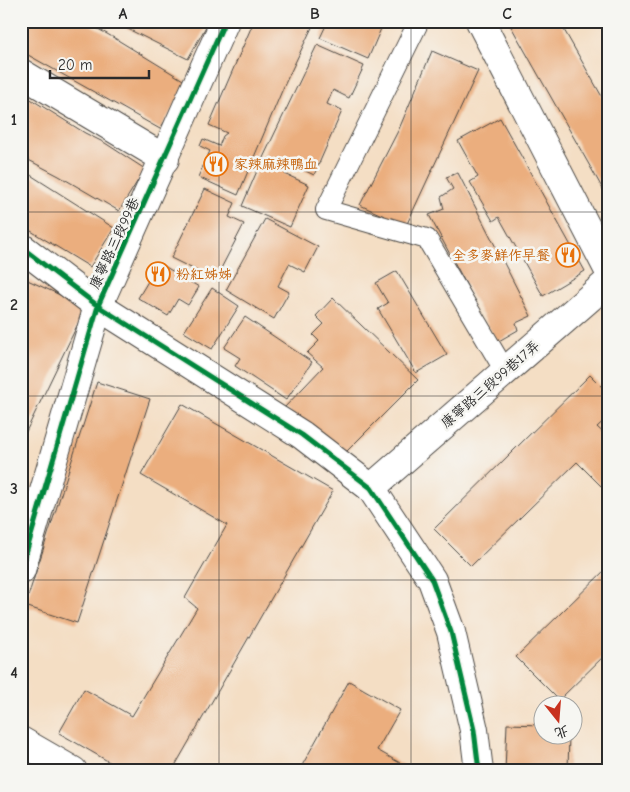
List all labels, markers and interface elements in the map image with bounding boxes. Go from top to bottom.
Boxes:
text: A [119,5,128,23]
text: B [310,5,320,23]
text: C [502,5,512,23]
scale bar [50,48,149,80]
text: 20 m [58,56,92,74]
text: 1 [11,111,17,129]
restaurant icon: 家辣麻辣鴨血 [203,151,229,177]
place label: 家辣麻辣鴨血 [234,156,318,173]
street label: 康寧路三段99巷 [86,194,143,292]
restaurant icon: 全多麥鮮作早餐 [555,242,581,268]
place label: 全多麥鮮作早餐 [452,247,550,264]
restaurant icon: 粉紅姊姊 [145,261,171,287]
place label: 粉紅姊姊 [176,266,232,283]
text: 2 [10,296,18,314]
street label: 康寧路三段99巷17弄 [438,337,543,432]
text: 3 [10,480,18,498]
text: 4 [10,664,18,682]
north arrow [532,694,582,744]
text: 北 [552,722,571,742]

